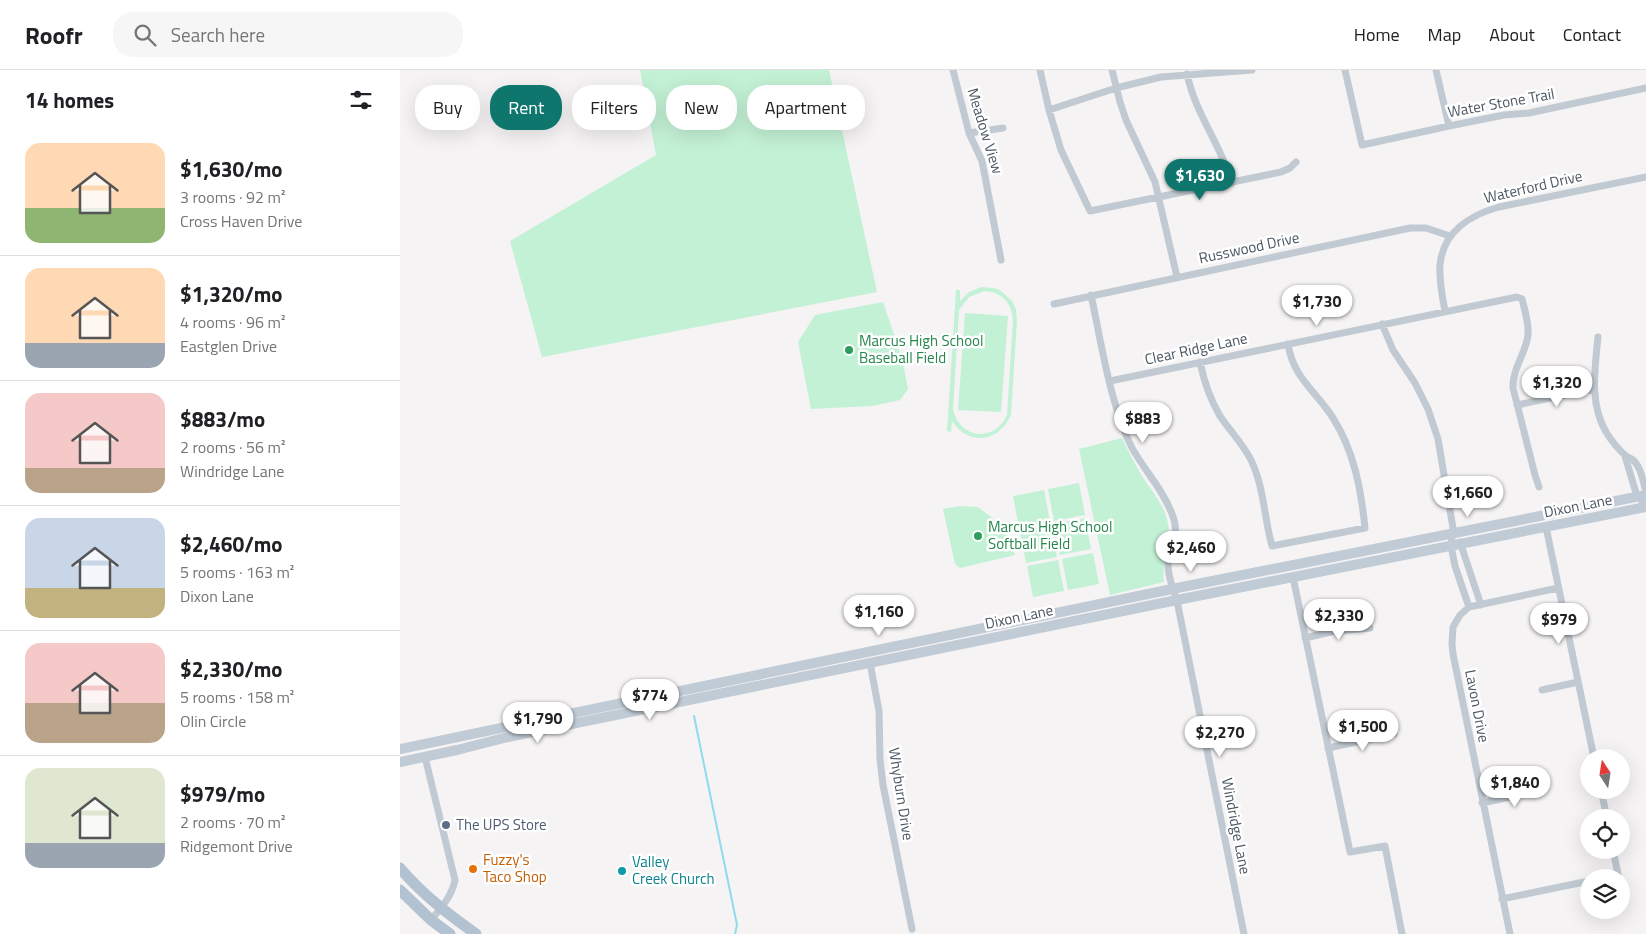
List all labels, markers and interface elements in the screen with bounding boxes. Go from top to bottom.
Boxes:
search box [113,12,463,57]
text: Roofr [25,17,83,53]
text: Search here [171,20,265,49]
icon: search [131,21,159,49]
text: Home [1354,21,1400,48]
text: Map [1428,21,1461,48]
text: About [1489,21,1535,48]
text: Contact [1563,21,1621,48]
street label: Water Stone Trail [1446,82,1556,123]
text: 14 homes [25,84,114,116]
chip: Buy [415,85,480,130]
chip: Rent [490,85,562,130]
chip: Filters [572,85,656,130]
chip: New [666,85,737,130]
chip: Apartment [747,85,865,130]
street label: Meadow View [961,85,1009,177]
icon: filters [347,86,375,114]
text: $1,630/mo [180,153,282,185]
pin: $1,630 [1159,158,1241,201]
icon: home [65,163,125,223]
text: $1,630 [1175,163,1225,187]
street label: Waterford Drive [1481,164,1584,209]
text: 3 rooms · 92 m² [180,185,285,209]
text: Cross Haven Drive [180,209,302,233]
street label: Russwood Drive [1196,226,1301,269]
text: $1,320/mo [180,278,282,310]
pin: $1,730 [1276,284,1358,327]
icon: home [65,288,125,348]
text: $1,730 [1292,289,1342,313]
text: 4 rooms · 96 m² [180,310,285,334]
street label: Clear Ridge Lane [1142,326,1249,371]
place label: Marcus High School Baseball Field [859,329,983,369]
text: Eastglen Drive [180,334,277,358]
marker: Marcus High School Baseball Field [843,344,855,356]
pin: $1,320 [1516,366,1598,408]
text: $1,320 [1532,370,1582,394]
pin: $883 [1113,402,1173,444]
text: $883/mo [180,403,265,435]
text: $883 [1125,406,1161,430]
icon: home [65,413,125,473]
text: 2 rooms · 56 m² [180,435,285,459]
text: Windridge Lane [180,459,284,483]
pin: $1,660 [1427,476,1509,518]
text: $1,660 [1443,480,1493,504]
street label: Dixon Lane [1542,488,1614,523]
place label: Marcus High School Softball Field [988,515,1112,555]
text: $2,460/mo [180,528,282,560]
marker: Marcus High School Softball Field [972,530,984,542]
pin: $2,460 [1150,530,1232,573]
text: $2,460 [1166,535,1216,559]
icon: home [65,538,125,598]
text: 5 rooms · 163 m² [180,560,294,584]
text: Dixon Lane [180,584,254,608]
pin: $1,160 [838,594,920,637]
street label: Dixon Lane [983,598,1055,635]
pin: $2,330 [1298,598,1380,641]
text: $1,160 [854,599,904,623]
pin: $979 [1529,602,1589,645]
text: $2,330 [1314,603,1364,627]
text: $979 [1541,607,1577,631]
text: $2,330/mo [180,653,282,685]
icon: home [65,663,125,723]
street label: Lavon Drive [1459,667,1496,744]
pin: $774 [620,678,680,721]
text: $774 [632,683,668,707]
text: 5 rooms · 158 m² [180,685,294,709]
pin: $1,790 [497,702,579,744]
text: $1,790 [513,706,563,730]
text: Olin Circle [180,709,246,733]
pin: $1,500 [1322,710,1404,752]
text: $1,500 [1338,714,1388,738]
pin: $2,270 [1179,716,1261,758]
text: $2,270 [1195,720,1245,744]
street label: Whyburn Drive [883,746,920,842]
north arrow [1580,749,1630,799]
map controls [1580,749,1630,919]
pin: $1,840 [1474,766,1556,808]
text: $1,840 [1490,770,1540,794]
street label: Windridge Lane [1216,776,1257,876]
text: $979/mo [180,778,265,810]
icon: home [65,788,125,848]
button: locate [1580,809,1630,859]
text: 2 rooms · 70 m² [180,810,285,834]
place label: The UPS Store [456,813,547,836]
marker: The UPS Store [440,819,452,831]
text: Ridgemont Drive [180,834,293,858]
place label: Fuzzy's Taco Shop [483,848,547,888]
place label: Valley Creek Church [632,850,715,890]
marker: Fuzzy's Taco Shop [467,863,479,875]
marker: Valley Creek Church [616,865,628,877]
button: layers [1580,869,1630,919]

